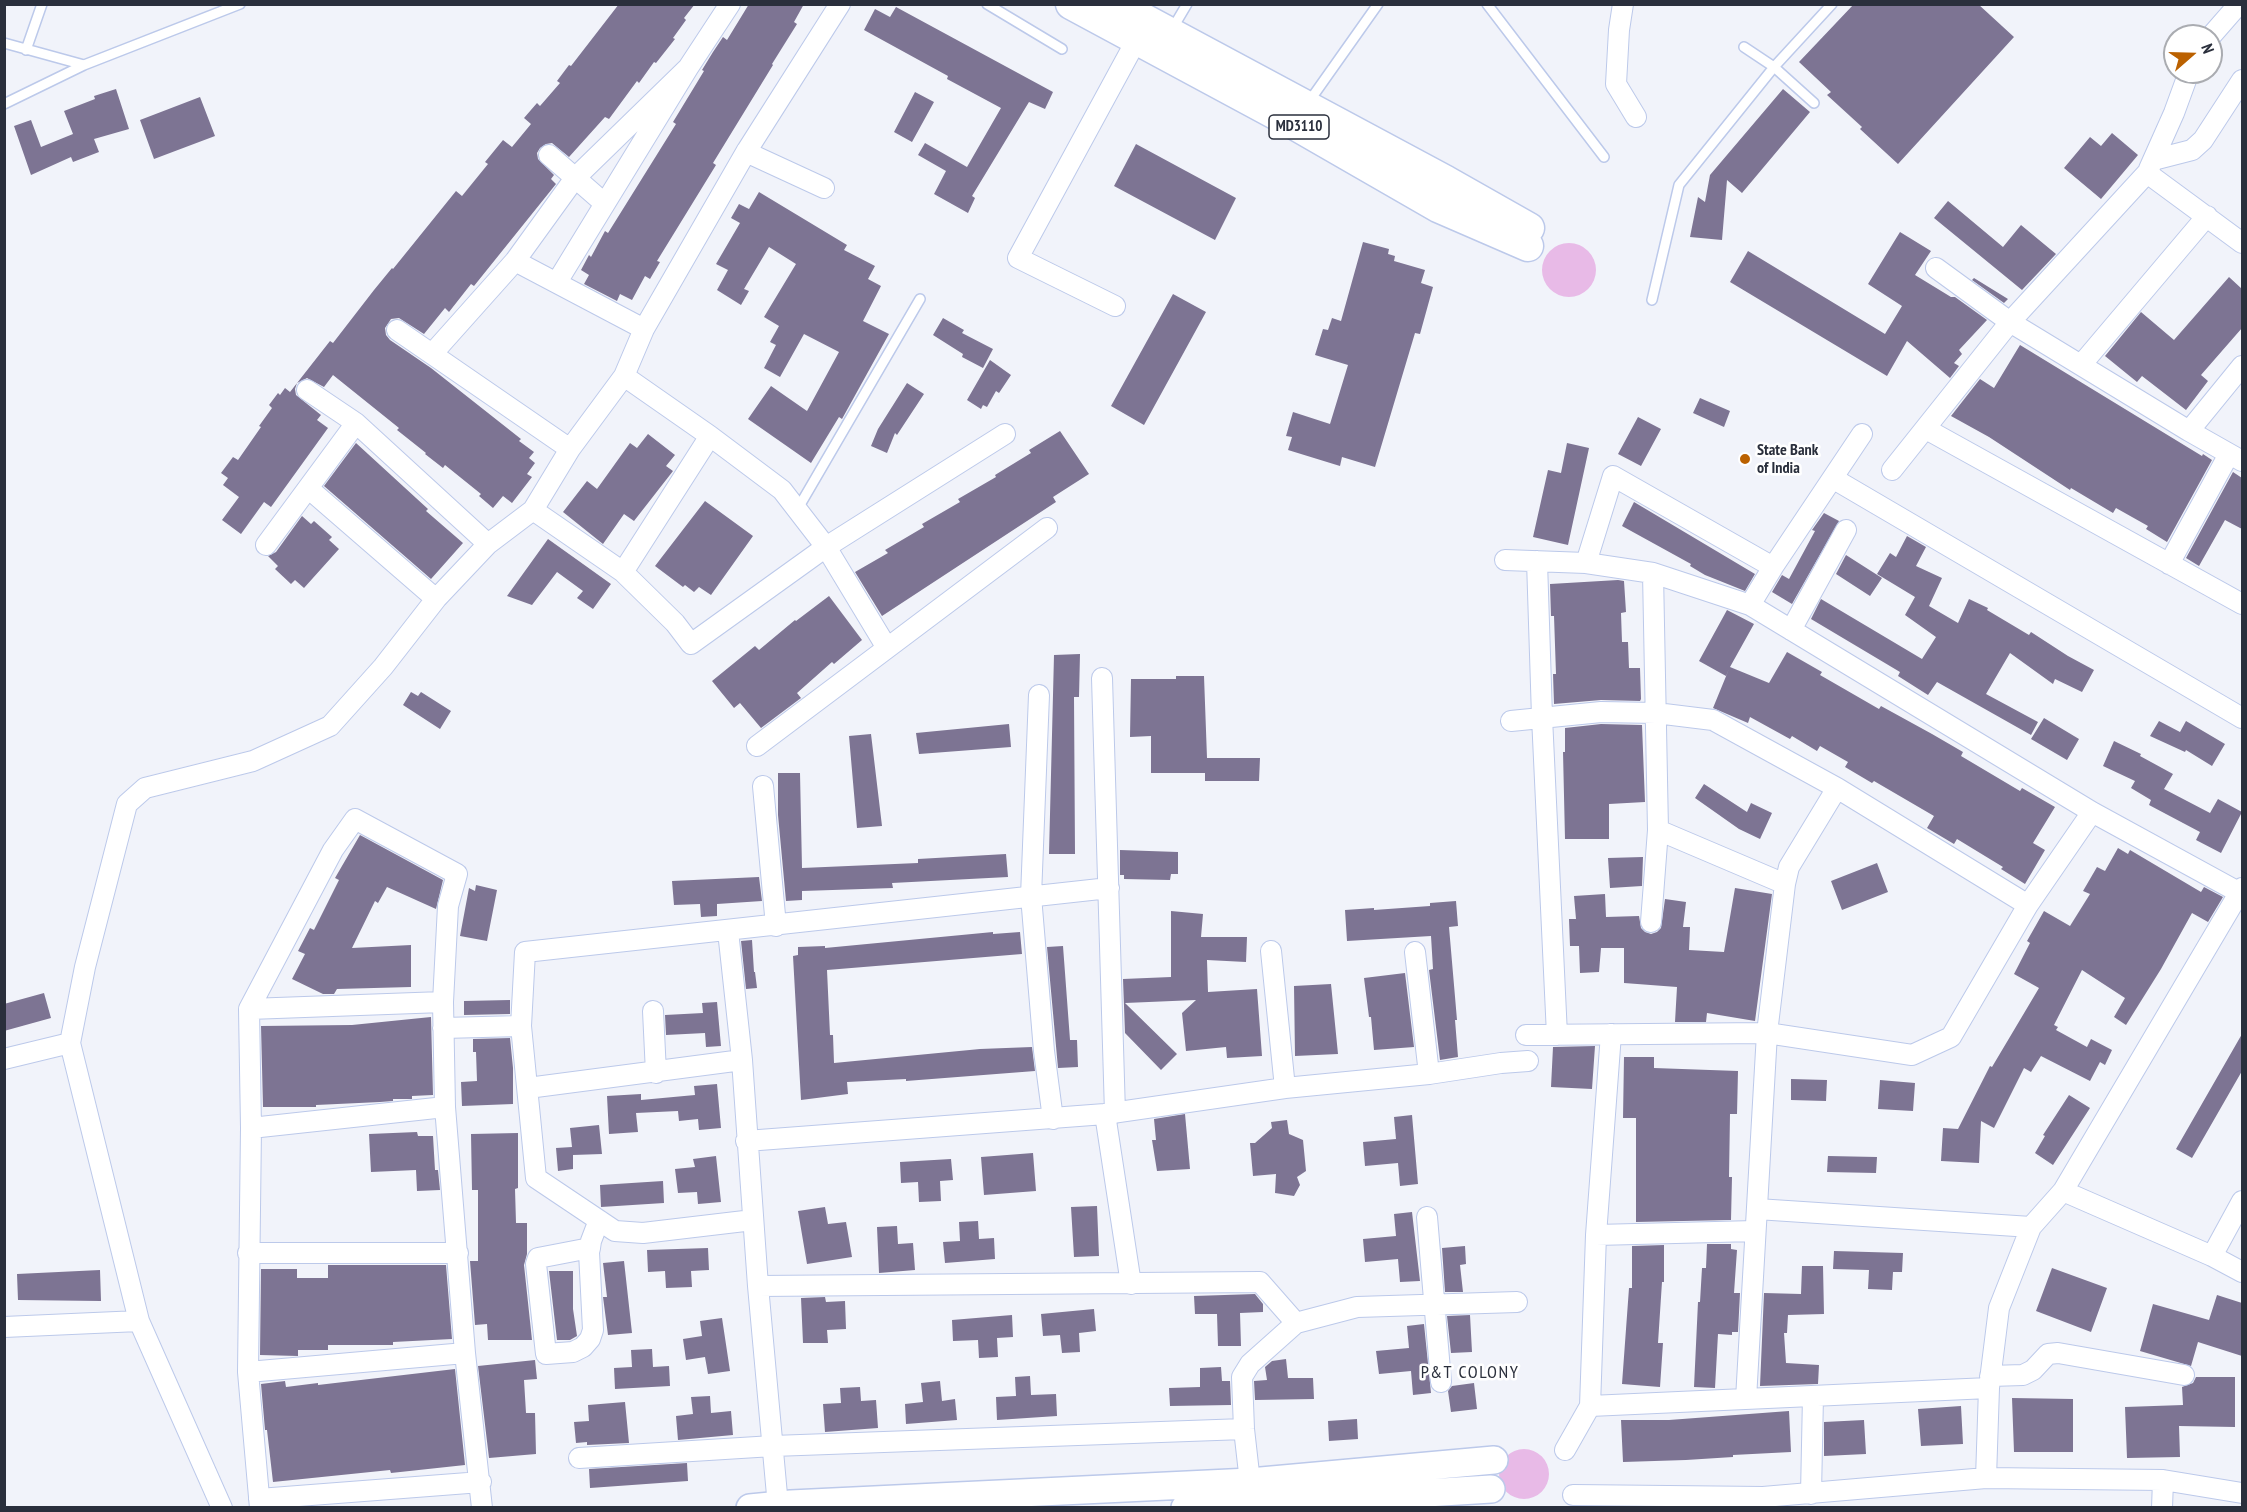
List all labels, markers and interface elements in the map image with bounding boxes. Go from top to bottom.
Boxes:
north arrow [2163,24,2223,84]
text: N [2197,41,2219,56]
road number: MD3110 [1269,115,1329,139]
place label: State Bank of India [1757,440,1818,478]
marker: State Bank of India [1738,452,1752,466]
district label: P&T COLONY [1421,1362,1519,1384]

